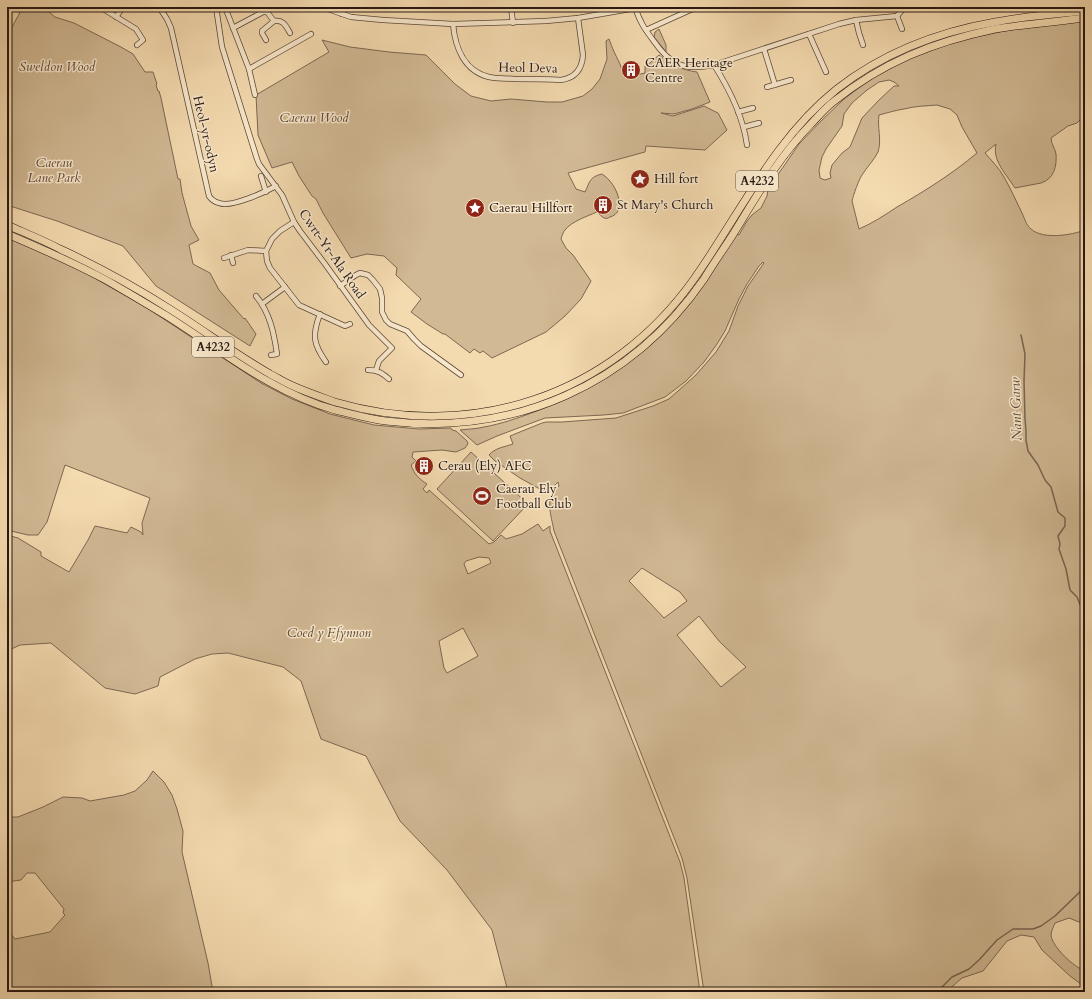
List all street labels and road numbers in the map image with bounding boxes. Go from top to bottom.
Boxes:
street label: Heol Deva [498,58,558,78]
street label: Heol-yr-odyn [188,94,224,175]
road number: A4232 [736,171,778,191]
street label: Cwrt-Yr-Ala Road [294,206,370,302]
road number: A4232 [192,337,234,357]

